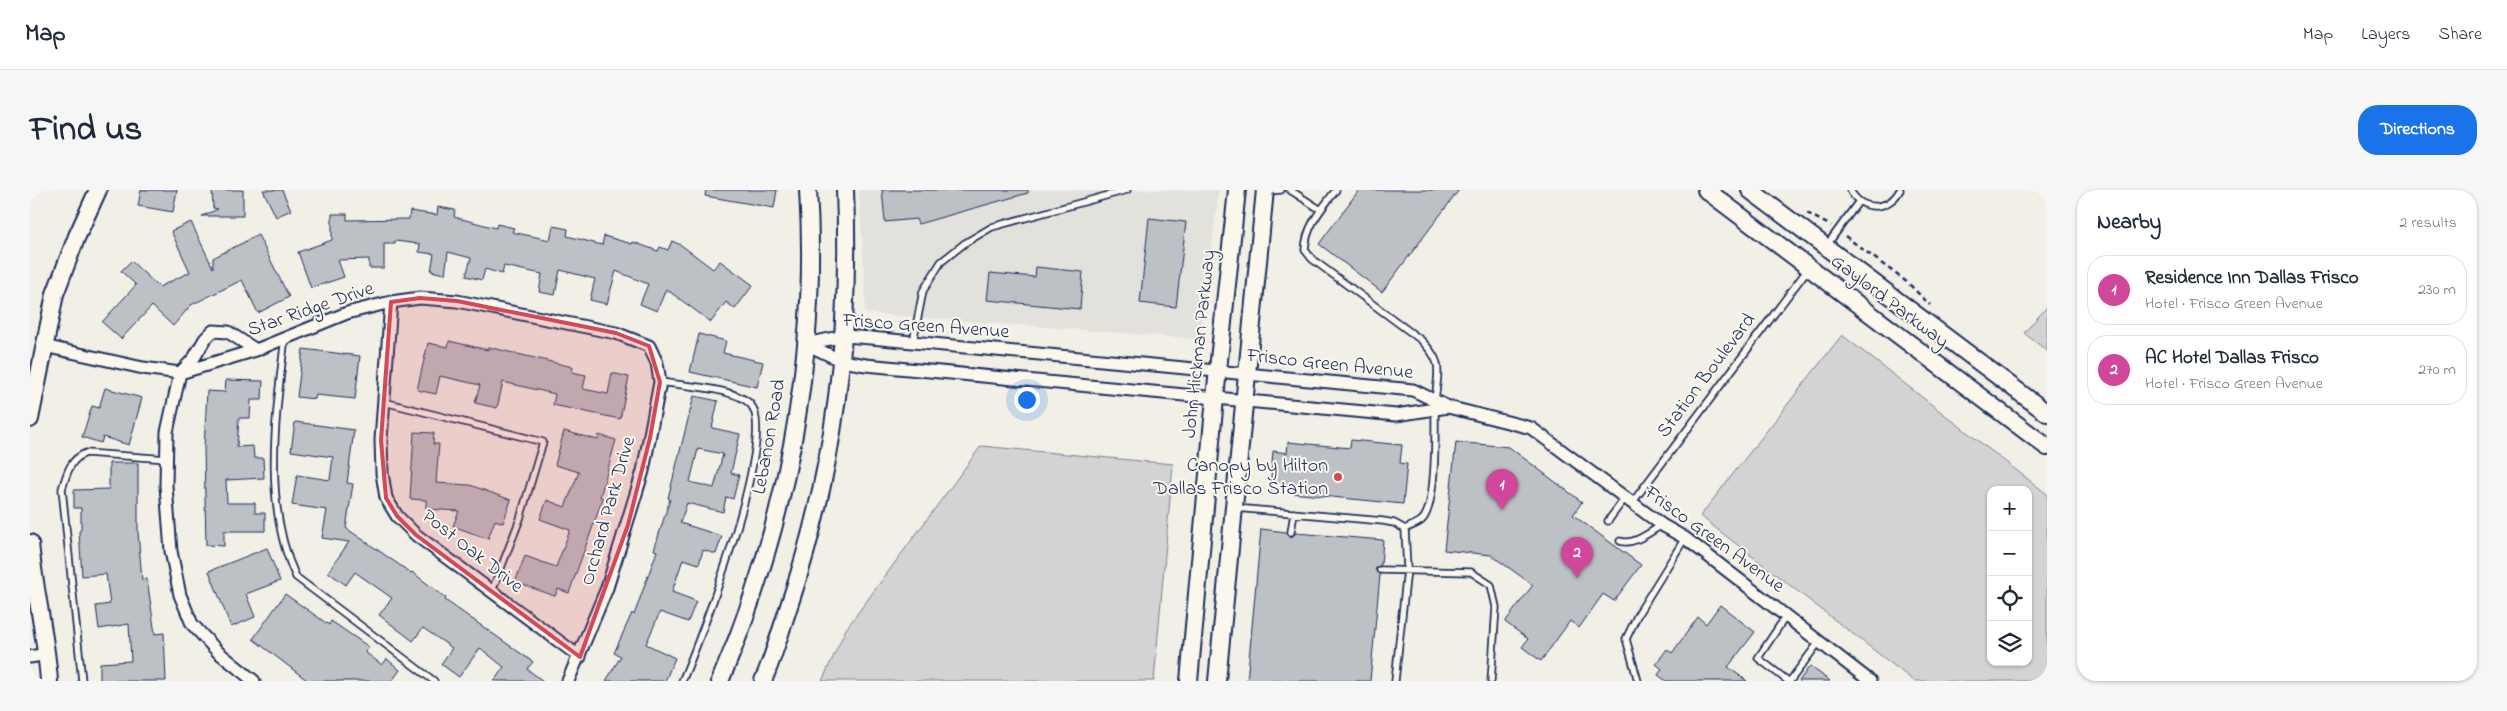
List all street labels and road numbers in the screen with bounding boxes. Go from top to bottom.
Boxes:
street label: John Hickman Parkway [1176,248,1224,440]
street label: Gaylord Parkway [1824,248,1954,356]
street label: Star Ridge Drive [244,275,379,346]
street label: Frisco Green Avenue [841,307,1010,347]
street label: Station Boulevard [1650,308,1764,444]
street label: Frisco Green Avenue [1244,342,1415,388]
street label: Lebanon Road [746,377,794,497]
street label: Orchard Park Drive [574,433,644,589]
street label: Frisco Green Avenue [1637,479,1790,601]
street label: Post Oak Drive [415,503,529,601]

